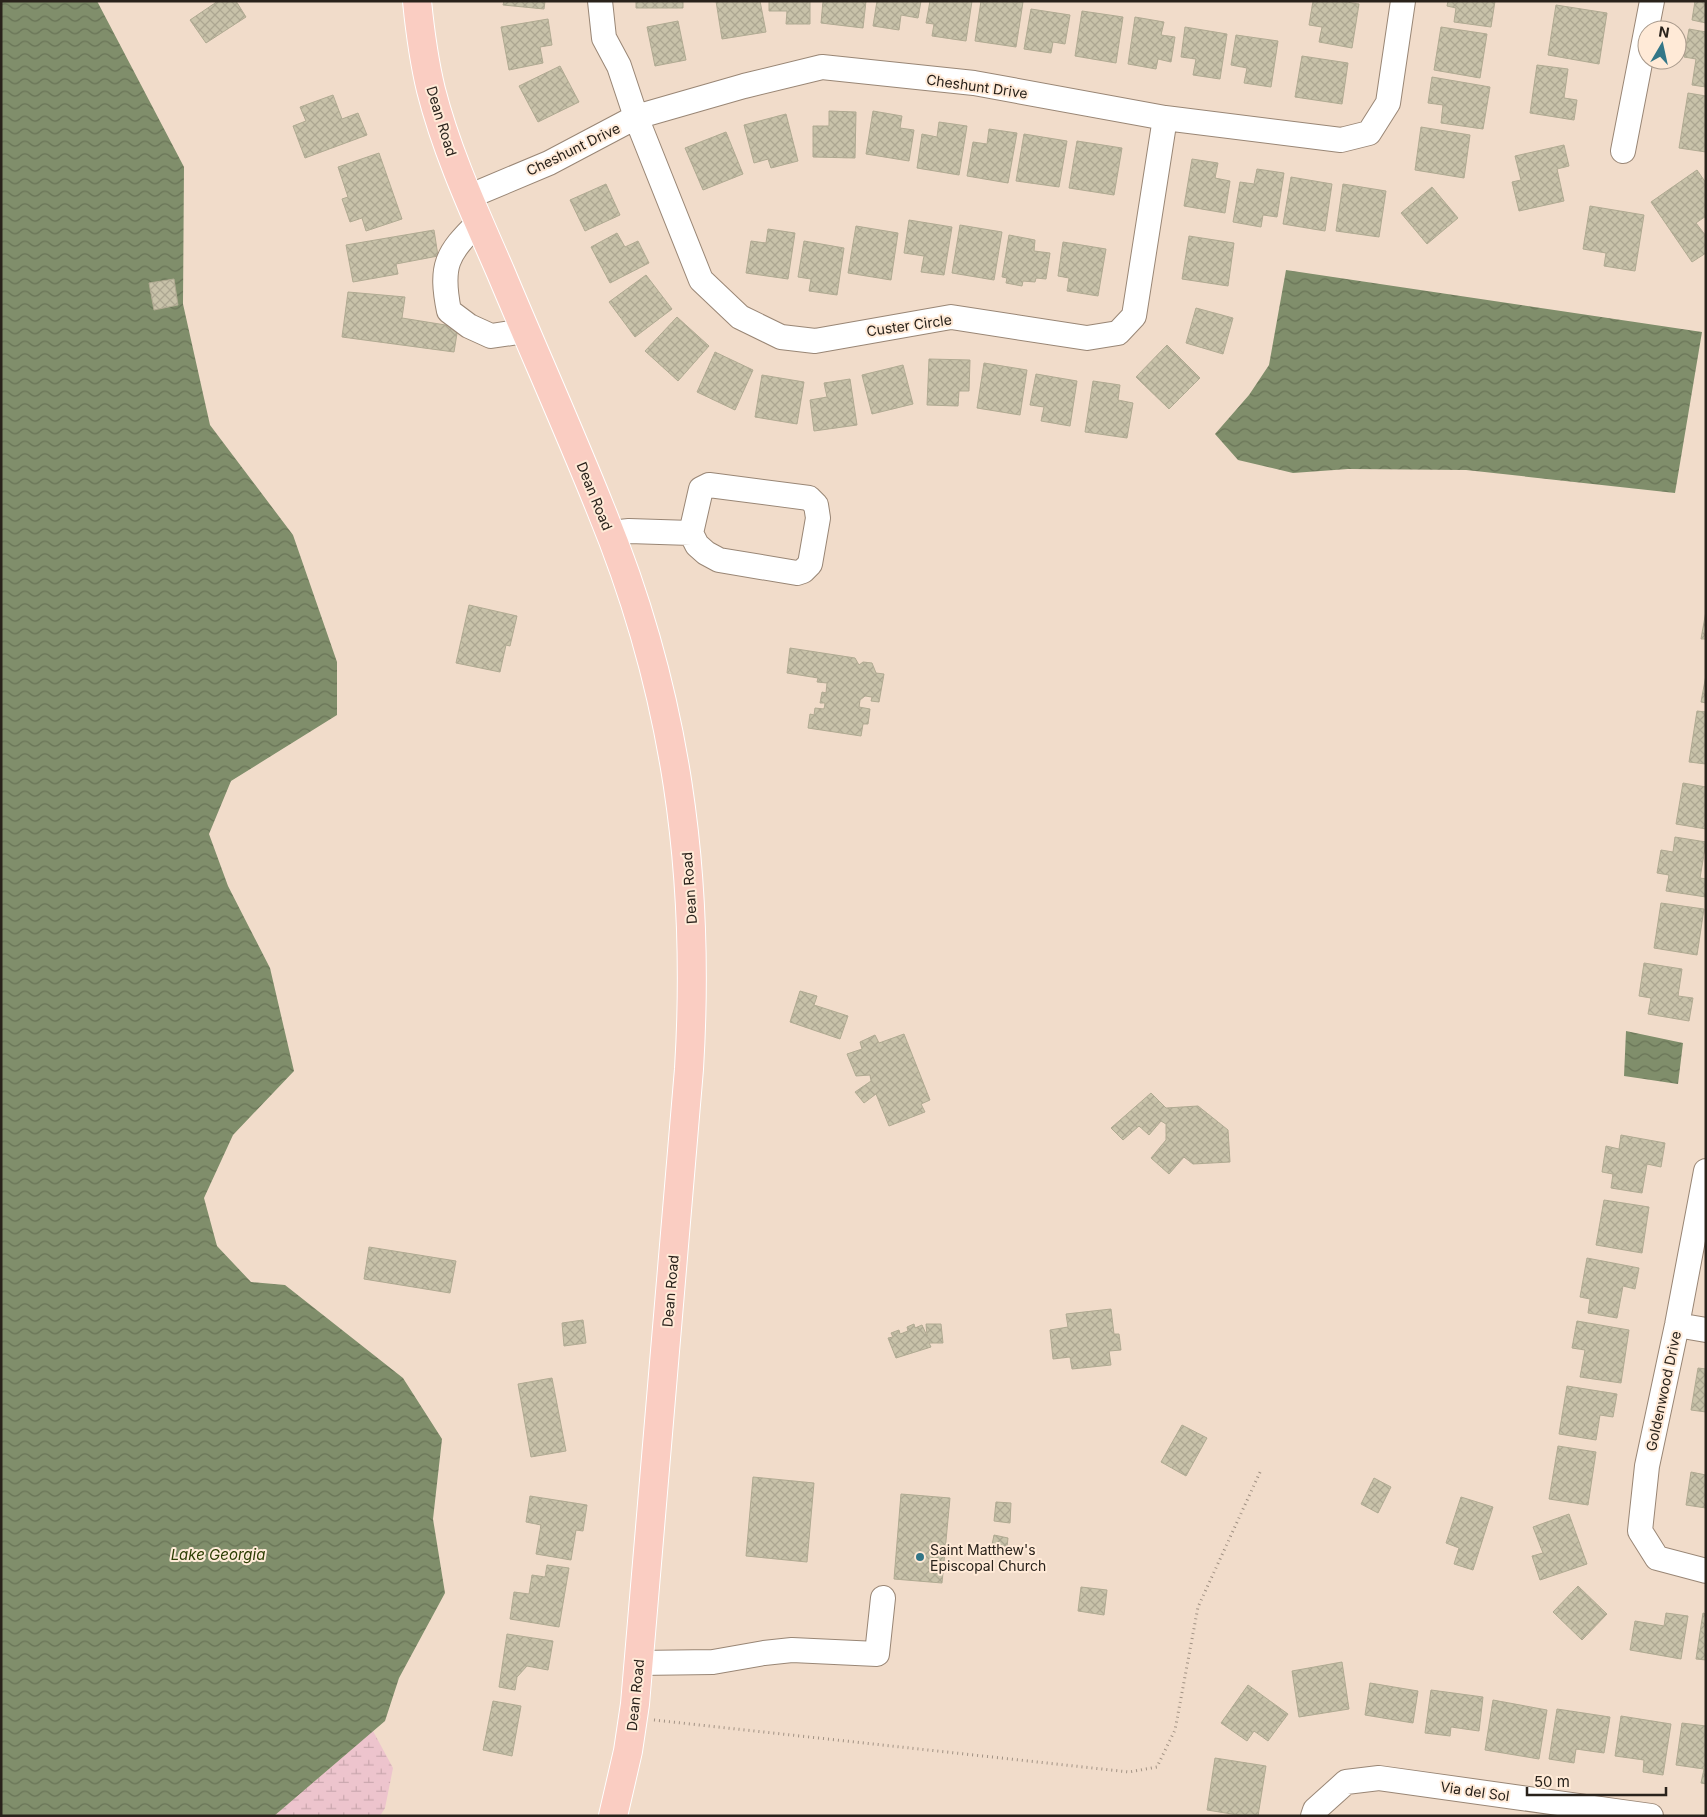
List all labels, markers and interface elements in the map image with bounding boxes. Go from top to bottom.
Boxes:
north arrow [1637,20,1687,70]
text: N [1658,22,1671,41]
street label: Cheshunt Drive [925,70,1029,102]
street label: Dean Road [423,84,461,158]
street label: Cheshunt Drive [523,119,623,179]
street label: Custer Circle [865,311,953,339]
street label: Dean Road [574,459,616,533]
street label: Dean Road [678,851,700,925]
street label: Dean Road [658,1254,682,1328]
street label: Goldenwood Drive [1642,1329,1684,1453]
place label: Saint Matthew's Episcopal Church [930,1541,1046,1574]
water label: Lake Georgia [171,1545,265,1564]
marker: Saint Matthew's Episcopal Church [914,1551,926,1563]
street label: Dean Road [623,1658,647,1732]
scale bar [1527,1764,1666,1796]
text: 50 m [1534,1772,1570,1791]
street label: Via del Sol [1439,1778,1511,1804]

